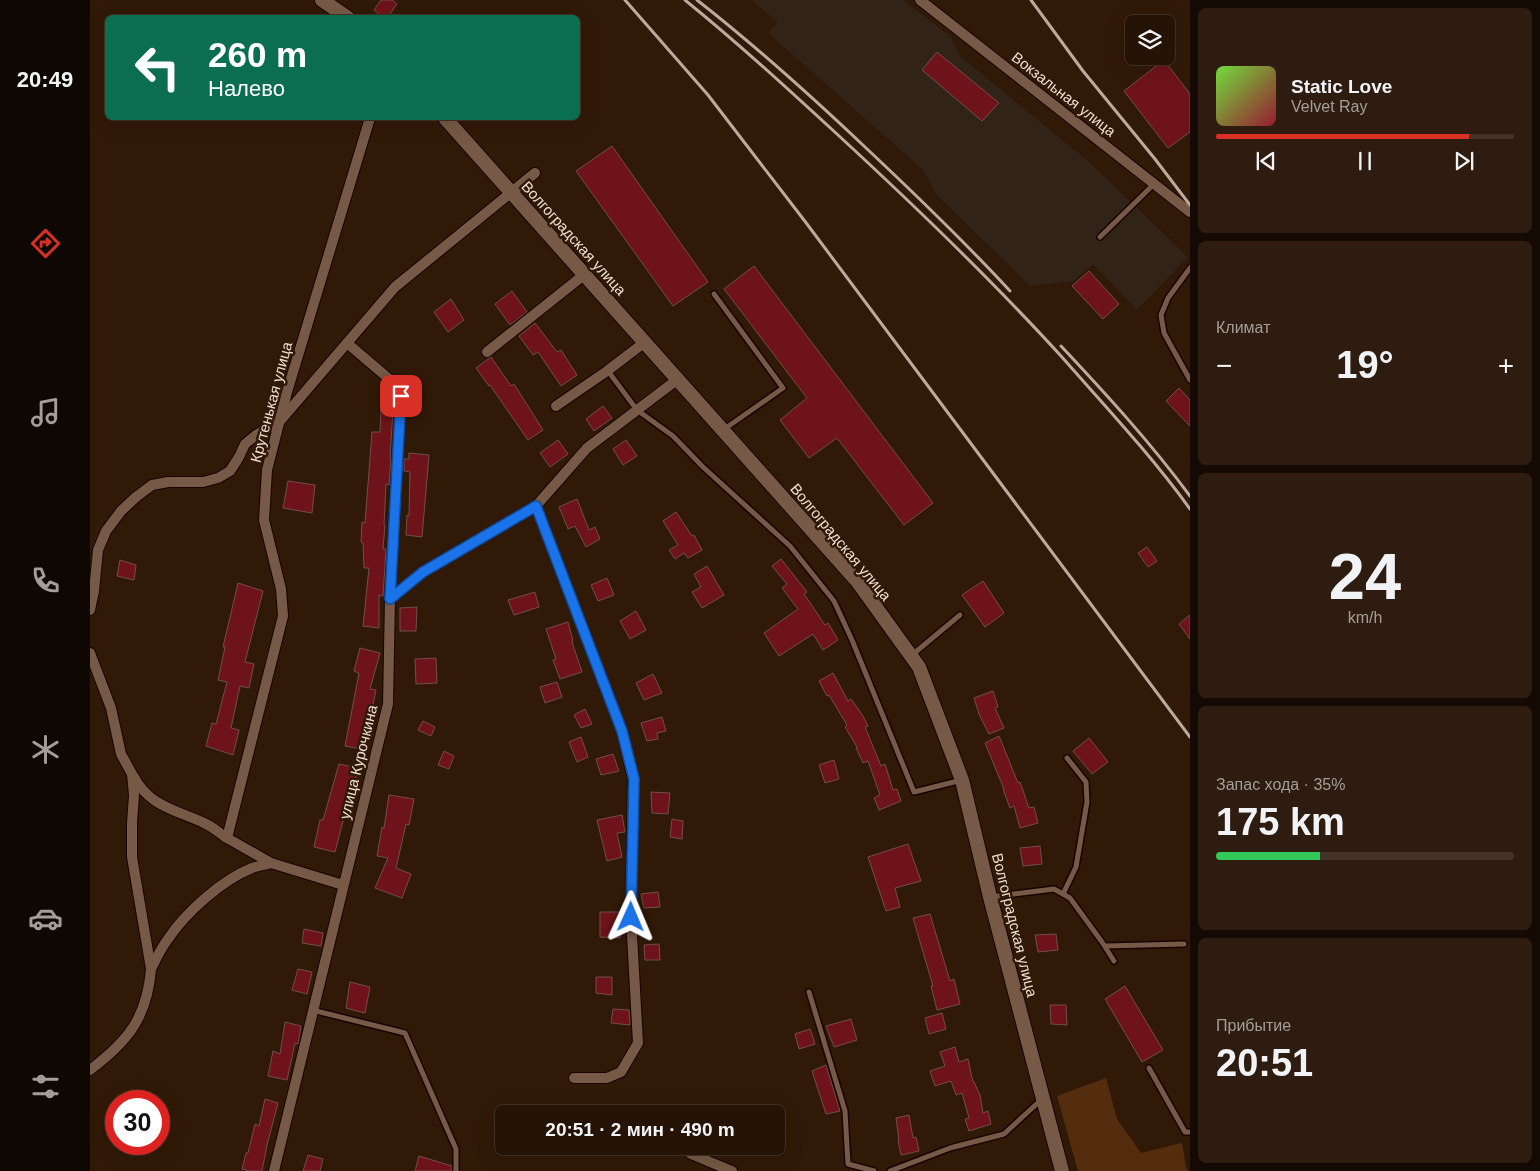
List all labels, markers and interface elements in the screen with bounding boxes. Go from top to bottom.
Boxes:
map controls [1125,15,1175,65]
button: layers [1125,15,1175,65]
icon: left [125,35,190,100]
text: 260 m [208,35,307,74]
street label: Вокзальная улица [1009,48,1120,140]
text: 20:49 [17,67,73,92]
text: Налево [208,76,285,101]
text: Static Love [1291,76,1392,97]
text: Velvet Ray [1291,98,1367,115]
icon: previous [1252,147,1280,175]
icon: pause [1351,147,1379,175]
icon: next [1450,147,1478,175]
street label: Волгоградская улица [518,178,630,299]
icon: directions [28,226,63,261]
text: Климат [1216,319,1270,336]
street label: Крутенькая улица [247,339,295,464]
text: 19° [1336,344,1394,386]
text: − [1216,350,1232,381]
text: + [1498,350,1514,381]
pin [380,375,422,417]
icon: arrive [387,382,415,410]
icon: music [28,395,63,430]
street label: Волгоградская улица [787,480,895,604]
text: 24 [1329,540,1401,613]
icon: phone [28,563,63,598]
text: km/h [1348,609,1382,626]
street label: улица Курочкина [336,702,381,821]
icon: climate [28,732,63,767]
text: Запас хода · 35% [1216,776,1345,793]
text: 175 km [1216,801,1345,843]
street label: Волгоградская улица [989,851,1041,999]
position arrow [604,890,656,942]
icon: car [28,901,63,936]
text: Прибытие [1216,1017,1291,1034]
text: 20:51 [1216,1042,1313,1084]
icon: filters [28,1069,63,1104]
speed limit sign: 30 [105,1090,170,1155]
text: 20:51 · 2 мин · 490 m [545,1119,735,1140]

